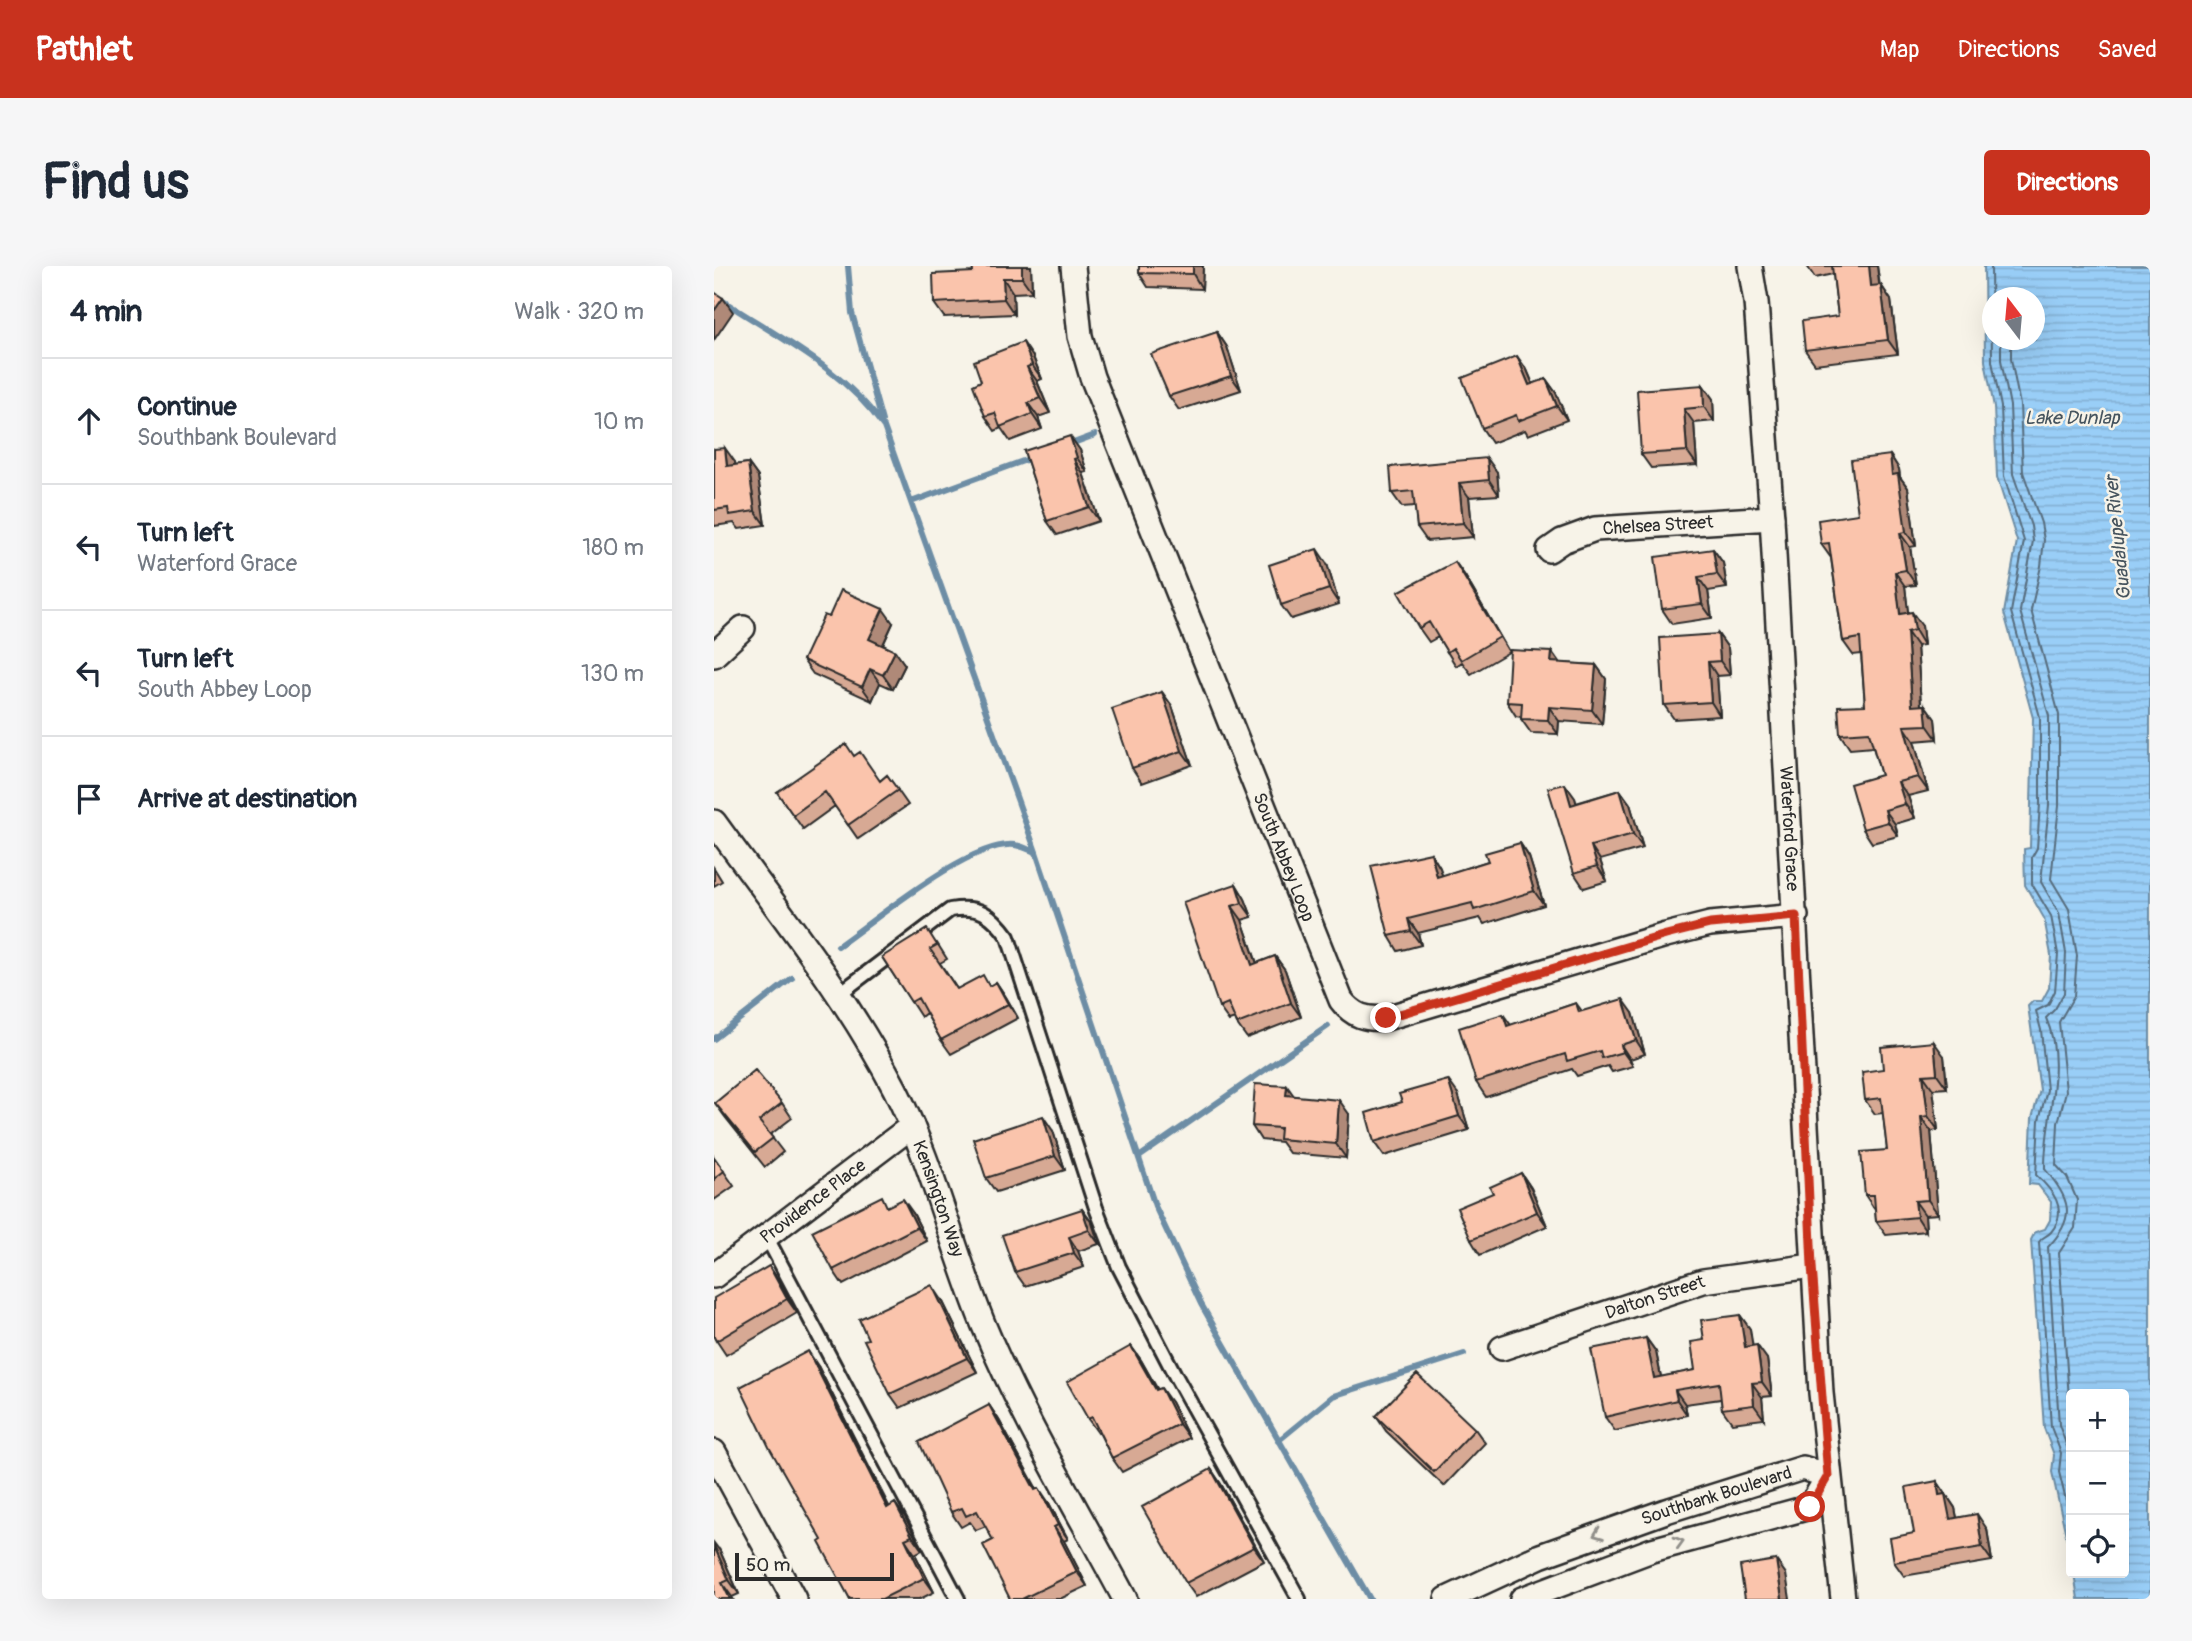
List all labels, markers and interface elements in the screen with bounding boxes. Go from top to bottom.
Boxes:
text: Pathlet [35,29,132,70]
text: Map [1880,35,1920,64]
text: Directions [1958,35,2059,64]
text: Saved [2097,35,2157,64]
button: Directions [1984,150,2150,215]
text: Find us [42,152,189,213]
north arrow [1982,287,2045,350]
text: 4 min [70,293,143,330]
text: Walk · 320 m [514,297,644,326]
text: Continue [137,391,237,423]
icon: ahead [70,402,108,440]
water label: Lake Dunlap [2024,406,2121,430]
text: 10 m [594,407,644,436]
text: Southbank Boulevard [137,423,337,452]
water label: Guadalupe River [2099,472,2136,601]
street label: Chelsea Street [1602,511,1715,541]
text: Turn left [137,517,233,549]
icon: left [70,528,108,566]
text: 180 m [582,533,644,562]
text: Waterford Grace [137,549,297,578]
text: Turn left [137,643,233,675]
icon: left [70,654,108,692]
text: 130 m [581,659,644,688]
text: South Abbey Loop [137,675,312,704]
street label: Waterford Grace [1774,765,1804,892]
icon: arrive [70,780,108,818]
text: Arrive at destination [137,783,357,815]
street label: South Abbey Loop [1247,789,1319,925]
route end [1370,1002,1401,1033]
street label: Kensington Way [907,1137,969,1260]
street label: Providence Place [756,1154,871,1249]
street label: Dalton Street [1602,1270,1708,1325]
map controls [2066,1389,2129,1578]
button: + [2066,1389,2129,1452]
button: − [2066,1452,2129,1515]
street label: Southbank Boulevard [1638,1461,1795,1531]
route start [1794,1491,1825,1522]
button: locate [2066,1515,2129,1578]
one-way arrow [1593,1525,1605,1539]
one-way arrow [1672,1536,1684,1551]
scale bar [735,1550,894,1582]
text: 50 m [746,1553,790,1577]

